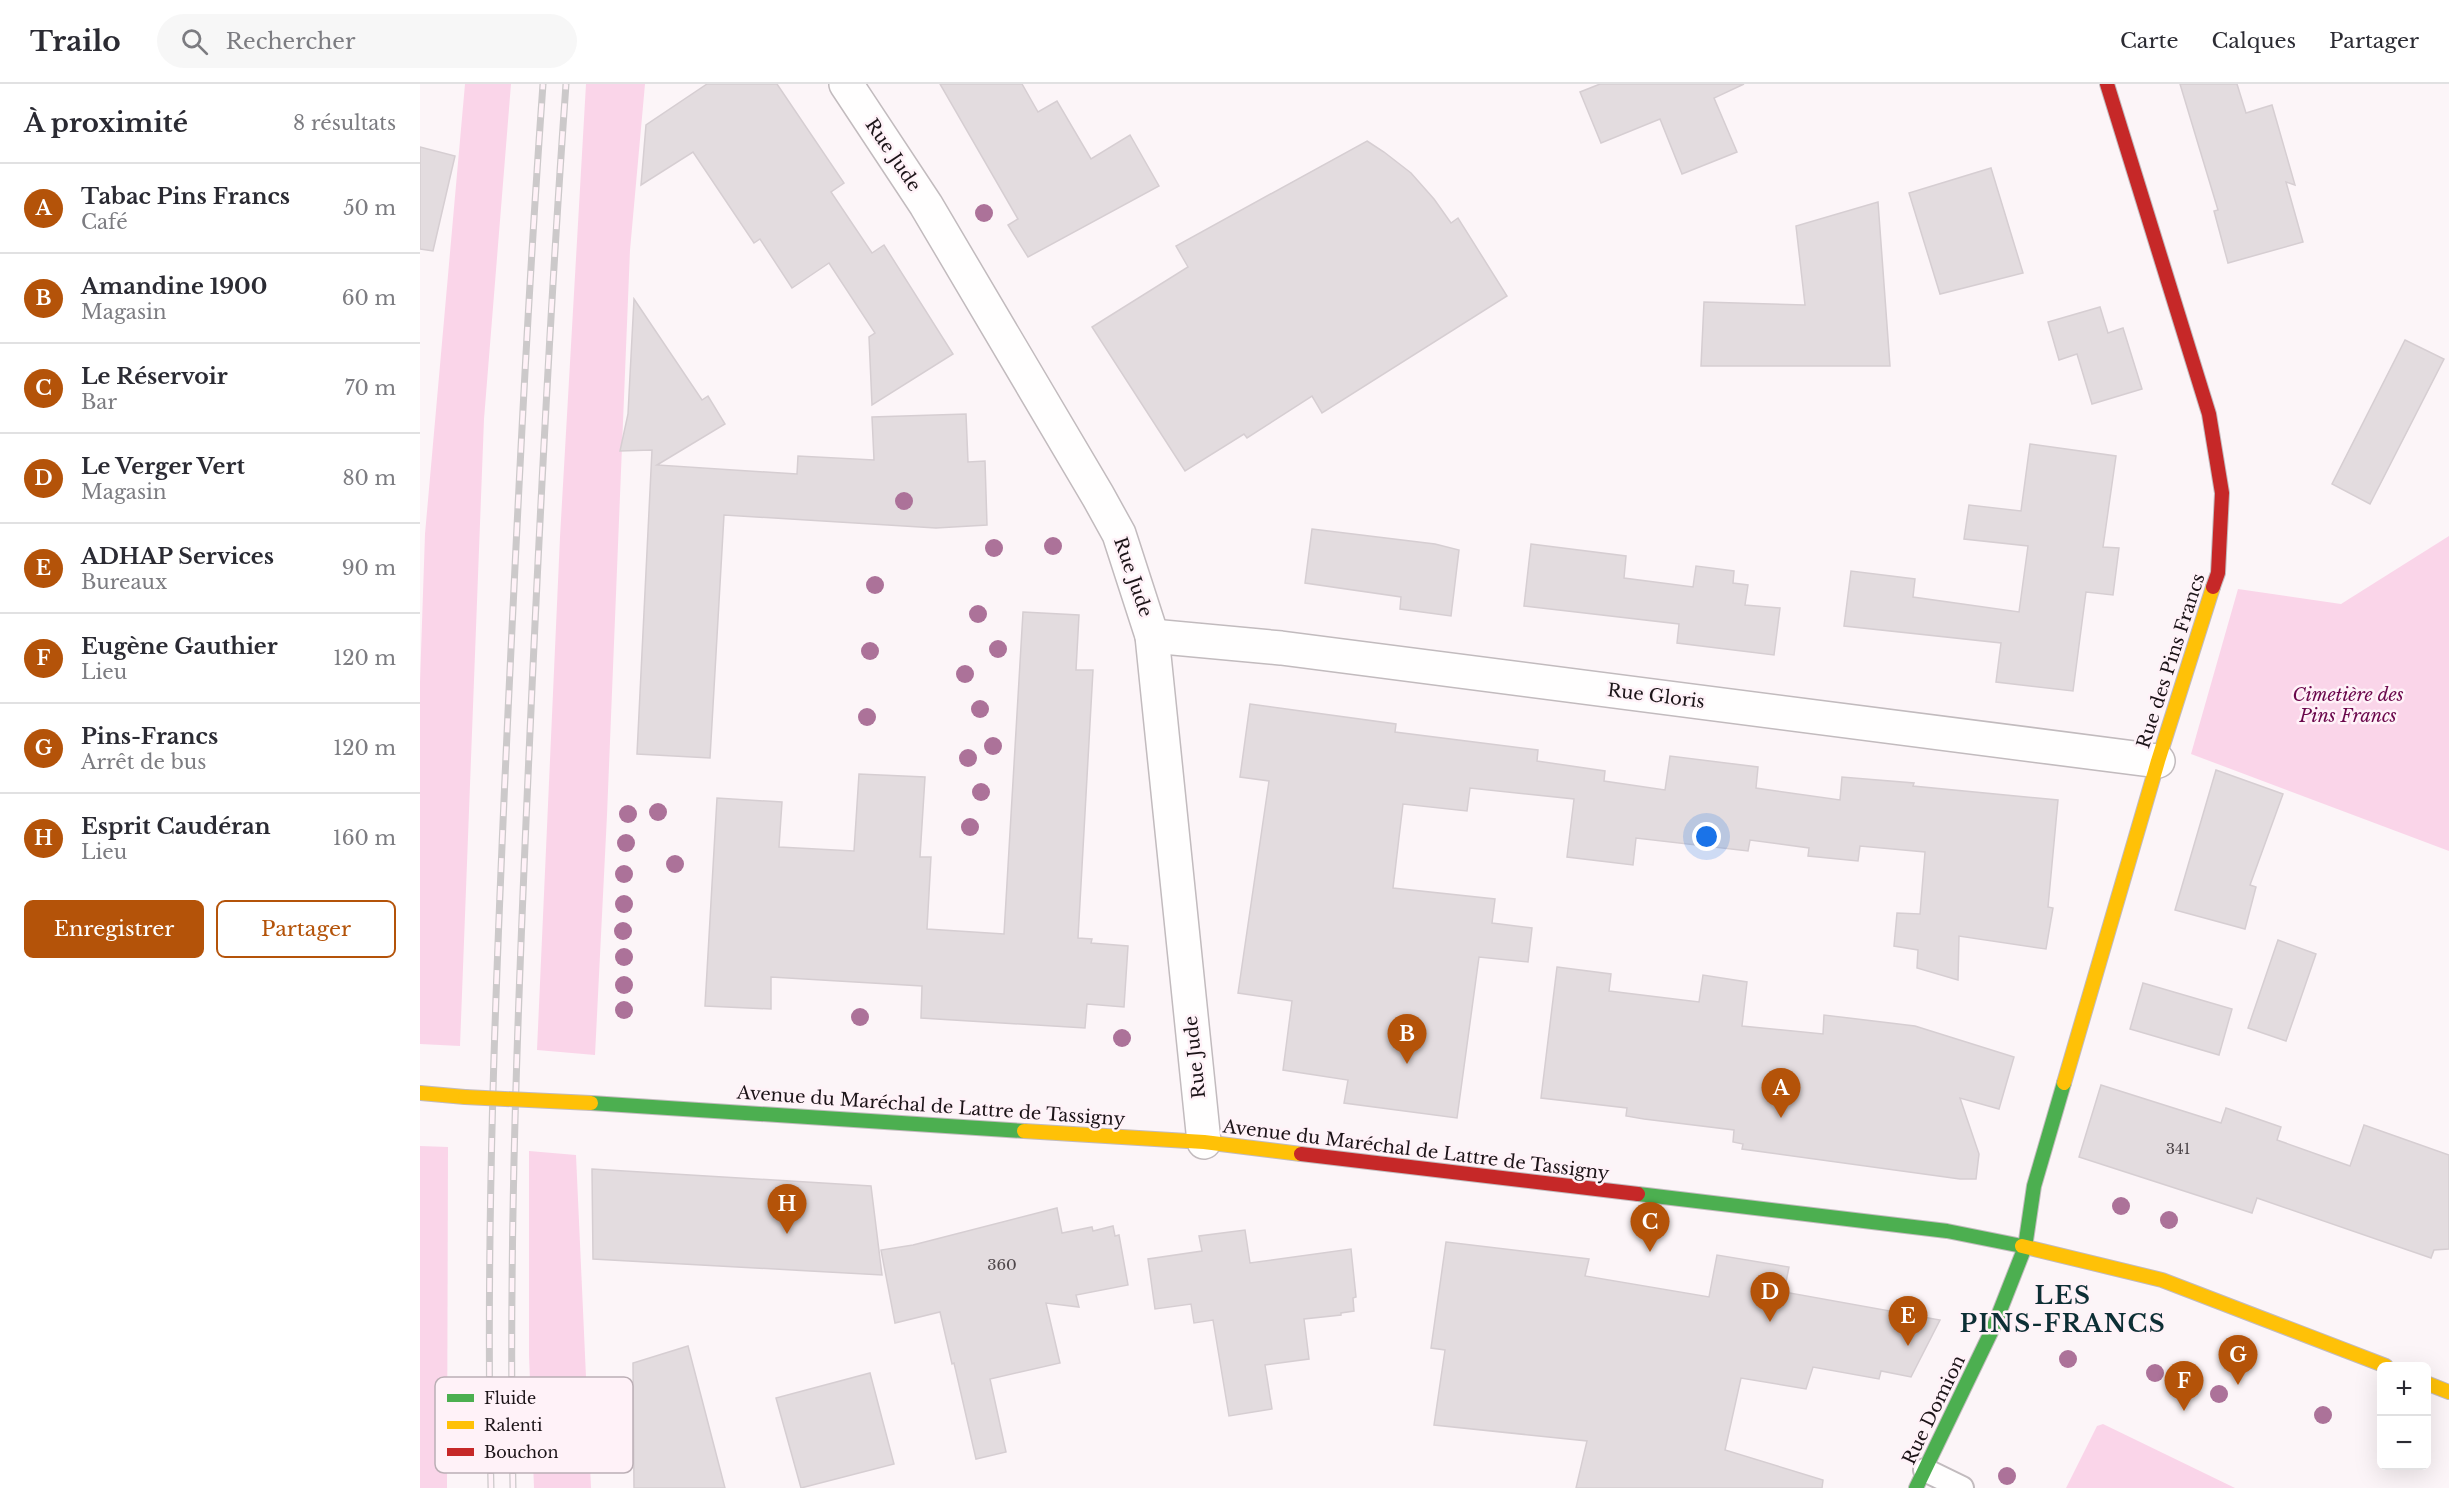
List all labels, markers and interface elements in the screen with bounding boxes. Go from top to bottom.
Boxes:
search box [157,14,577,68]
text: Trailo [30,24,121,59]
icon: search [178,25,211,58]
text: Rechercher [226,28,355,55]
text: Carte [2120,28,2178,54]
text: Calques [2211,28,2296,54]
text: Partager [2329,28,2419,54]
text: À proximité [24,107,188,139]
text: 8 résultats [293,111,396,135]
street label: Rue Jude [861,114,925,196]
text: Tabac Pins Francs [81,183,290,210]
text: A [35,196,52,220]
text: 50 m [343,196,396,220]
text: Café [81,210,128,234]
text: Amandine 1900 [81,273,267,300]
text: B [36,286,51,310]
text: 60 m [342,286,396,310]
text: Magasin [81,300,167,324]
text: Le Réservoir [81,363,228,390]
text: C [35,376,52,400]
text: 70 m [344,376,396,400]
text: Bar [81,390,117,414]
text: Le Verger Vert [81,453,245,480]
text: D [34,466,53,490]
text: 80 m [342,466,396,490]
text: Magasin [81,480,167,504]
street label: Rue Jude [1109,534,1157,620]
text: ADHAP Services [81,543,274,570]
text: E [36,556,51,580]
text: 90 m [342,556,396,580]
text: Bureaux [81,570,167,594]
street label: Rue des Pins Francs [2132,571,2210,751]
text: Eugène Gauthier [81,633,278,660]
text: F [37,646,50,670]
text: 120 m [333,646,396,670]
text: Lieu [81,660,127,684]
street label: Rue Gloris [1606,679,1706,713]
park label: Cimetière des Pins Francs [2292,684,2404,727]
text: Pins-Francs [81,723,218,750]
text: G [35,736,52,760]
text: 120 m [333,736,396,760]
text: Arrêt de bus [81,750,206,774]
text: Esprit Caudéran [81,813,271,840]
your location [1692,822,1721,851]
text: H [34,826,53,850]
text: 160 m [333,826,396,850]
text: Lieu [81,840,127,864]
button: Enregistrer [24,900,204,958]
button: Partager [216,900,396,958]
pin: B [1388,1014,1426,1064]
street label: Rue Jude [1180,1015,1210,1099]
pin: A [1762,1068,1800,1118]
street label: Avenue du Maréchal de Lattre de Tassigny [735,1081,1126,1131]
street label: Avenue du Maréchal de Lattre de Tassigny [1221,1115,1611,1185]
house number: 341 [2166,1139,2190,1158]
pin: H [768,1184,806,1234]
pin: C [1630,1202,1670,1252]
house number: 360 [987,1255,1017,1274]
pin: D [1750,1272,1790,1322]
district label: LES PINS-FRANCS [1960,1281,2166,1338]
pin: E [1888,1296,1928,1346]
pin: G [2218,1336,2258,1385]
street label: Rue Domion [1898,1352,1970,1468]
pin: F [2164,1362,2204,1411]
map controls [2377,1362,2431,1470]
button: + [2377,1362,2431,1416]
legend [435,1377,633,1473]
text: Fluide [484,1388,536,1408]
text: Ralenti [484,1415,543,1435]
button: − [2377,1416,2431,1470]
text: Bouchon [484,1442,559,1462]

